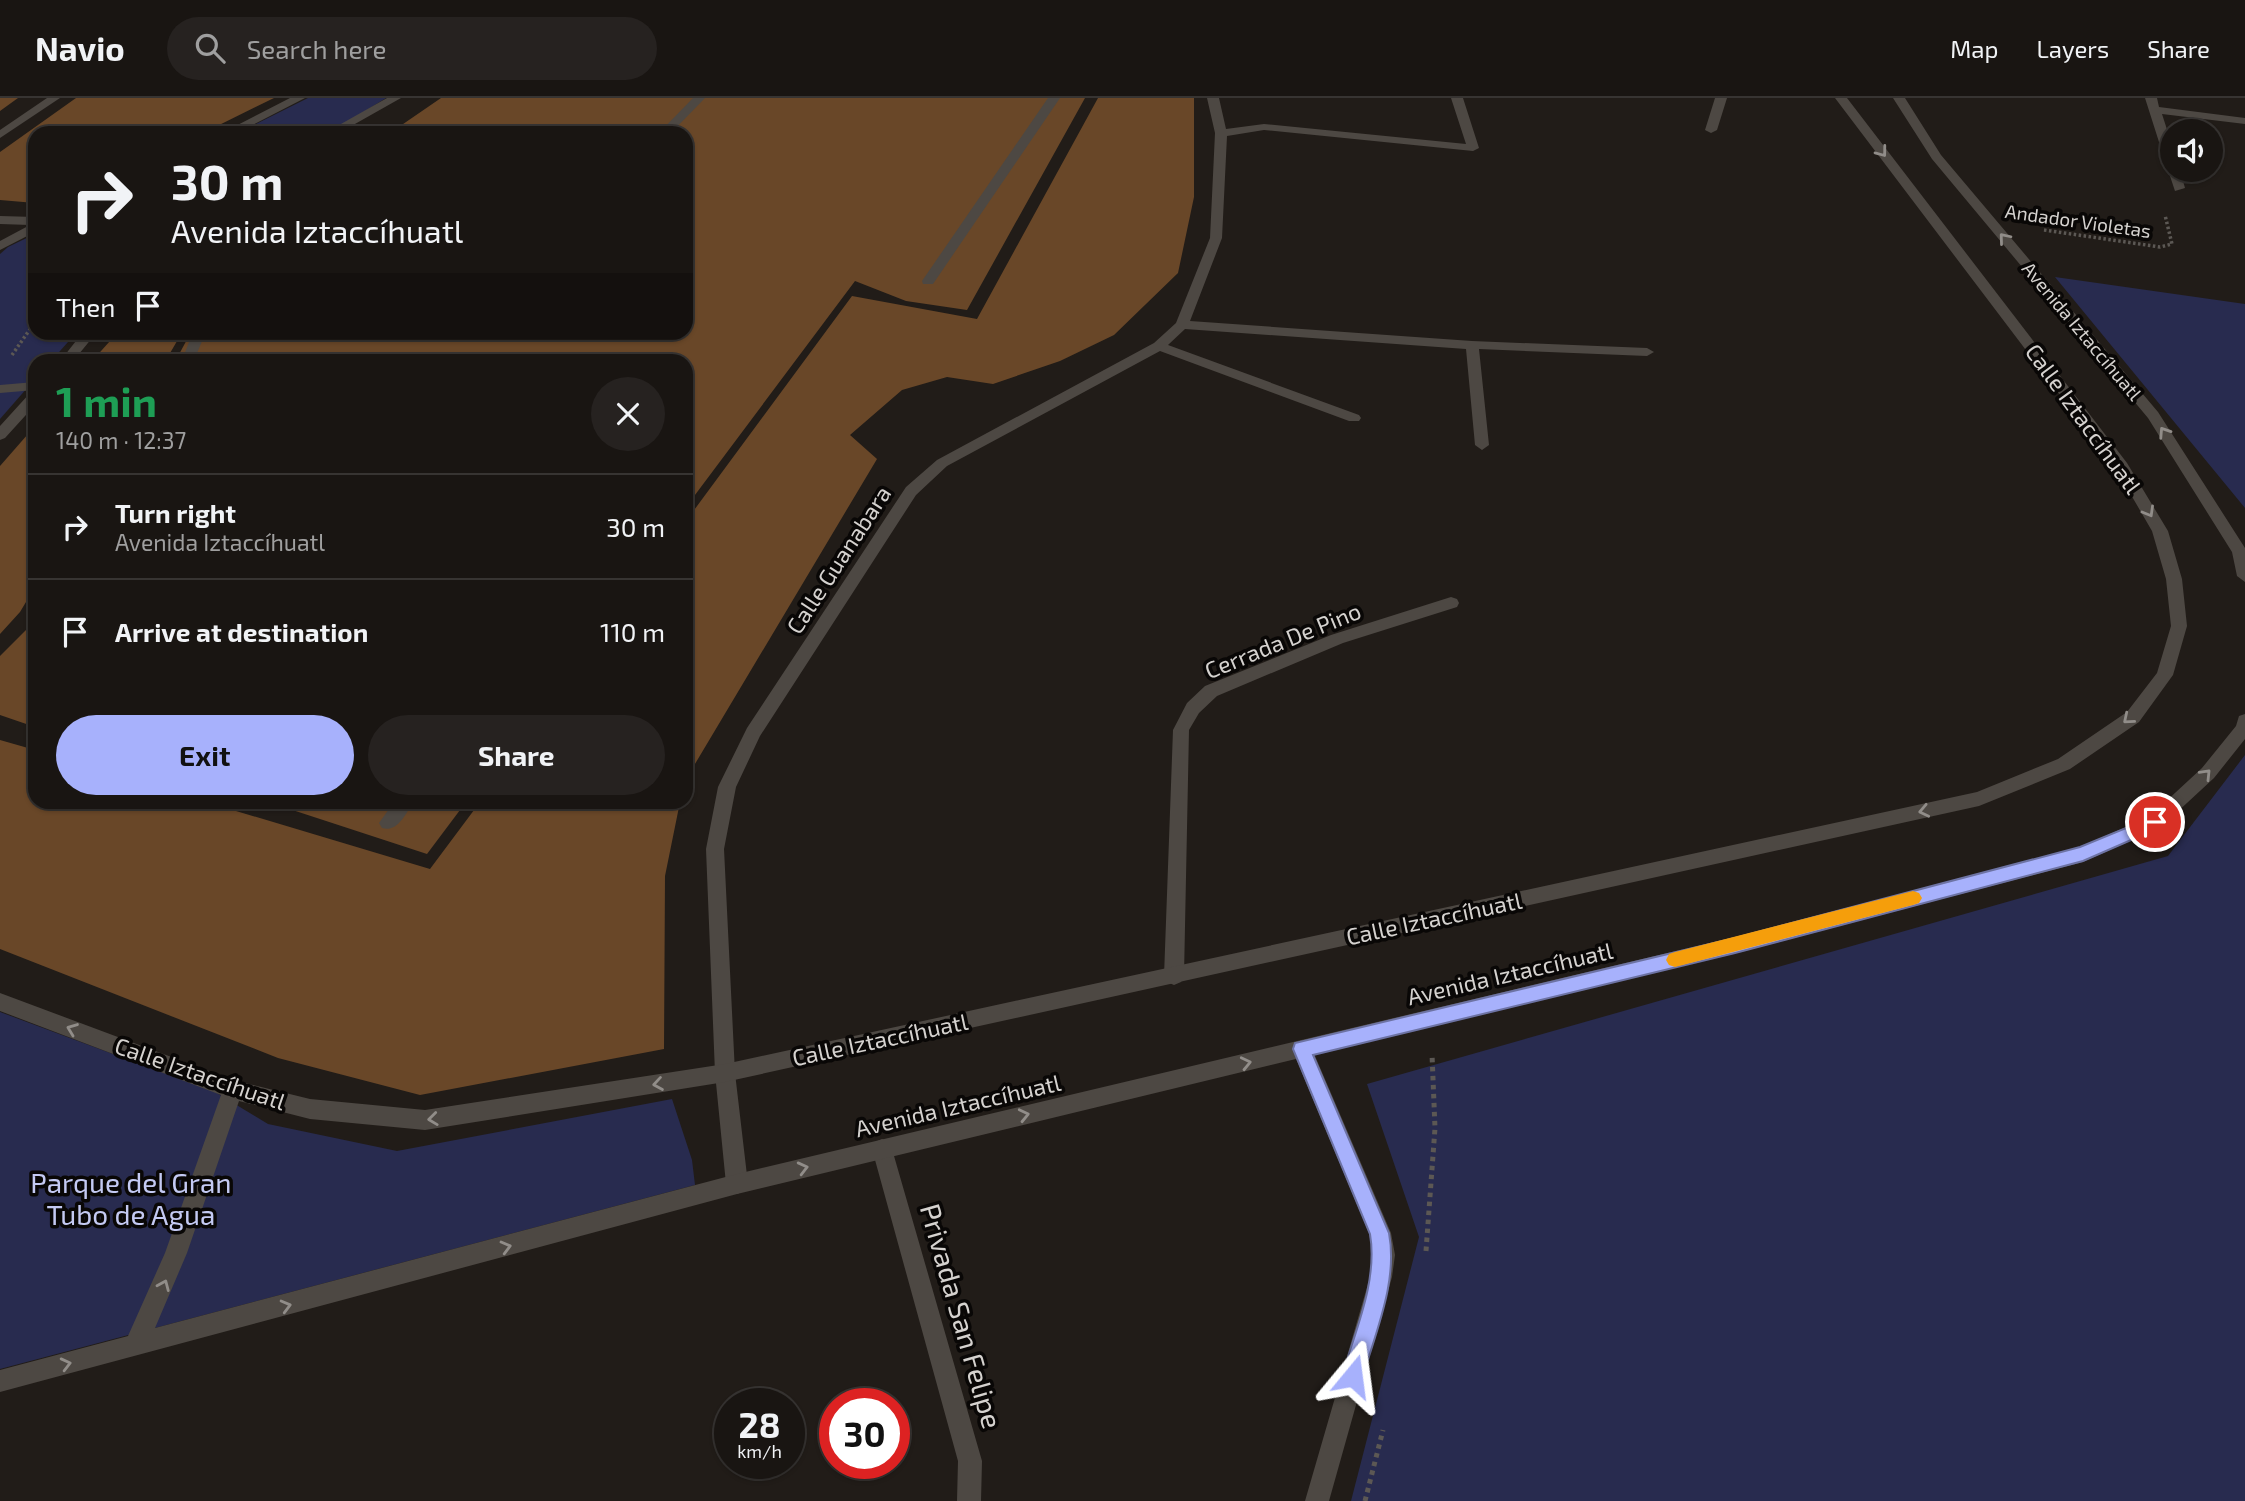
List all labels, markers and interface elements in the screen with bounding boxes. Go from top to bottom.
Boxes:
search box [167,17,657,80]
text: Navio [35,28,125,68]
icon: search [191,29,229,67]
text: Search here [247,33,386,64]
text: Map [1950,34,1998,63]
text: Layers [2036,34,2109,63]
text: Share [2147,34,2210,63]
map controls [2160,119,2223,182]
button: sound [2160,119,2223,182]
one-way arrow [1874,145,1887,157]
text: 30 m [171,151,283,210]
icon: right [56,154,147,245]
street label: Andador Violetas [2004,199,2153,242]
text: Avenida Iztaccíhuatl [171,211,463,249]
one-way arrow [2000,233,2012,246]
street label: Avenida Iztaccíhuatl [2018,257,2147,405]
icon: arrive [129,287,167,325]
text: Then [56,291,115,322]
street label: Calle Iztaccíhuatl [2020,338,2148,499]
text: 1 min [56,375,157,425]
button: close [591,377,665,451]
text: 140 m · 12:37 [56,426,186,454]
one-way arrow [2159,427,2172,440]
street label: Calle Guanabara [780,480,896,639]
text: Turn right [115,497,236,528]
one-way arrow [2141,505,2154,517]
icon: right [56,508,94,546]
text: 30 m [606,511,665,542]
text: Avenida Iztaccíhuatl [115,528,325,556]
street label: Cerrada De Pino [1200,596,1365,684]
icon: arrive [56,613,94,651]
text: Arrive at destination [115,616,368,647]
text: 110 m [600,616,665,647]
one-way arrow [2124,711,2137,723]
button: Exit [56,715,354,795]
button: Share [368,715,665,795]
one-way arrow [2198,770,2210,783]
pin [2125,792,2185,852]
one-way arrow [1918,803,1930,817]
icon: arrive [2136,803,2174,841]
street label: Calle Iztaccíhuatl [1343,886,1524,950]
street label: Avenida Iztaccíhuatl [1404,936,1615,1010]
street label: Calle Iztaccíhuatl [789,1007,970,1071]
one-way arrow [67,1024,79,1038]
street label: Calle Iztaccíhuatl [111,1031,290,1115]
one-way arrow [1240,1056,1252,1071]
street label: Avenida Iztaccíhuatl [852,1068,1063,1142]
one-way arrow [652,1076,664,1091]
one-way arrow [1018,1109,1030,1124]
one-way arrow [427,1111,439,1126]
one-way arrow [797,1162,809,1177]
park label: Parque del Gran Tubo de Agua [30,1165,232,1231]
street label: Privada San Felipe [914,1199,1010,1432]
one-way arrow [499,1241,511,1255]
one-way arrow [155,1280,169,1292]
one-way arrow [280,1300,292,1314]
position arrow [1316,1339,1390,1413]
one-way arrow [60,1358,72,1372]
speed limit sign: 30 [819,1388,910,1479]
text: 28 [738,1403,781,1445]
text: km/h [737,1440,782,1462]

